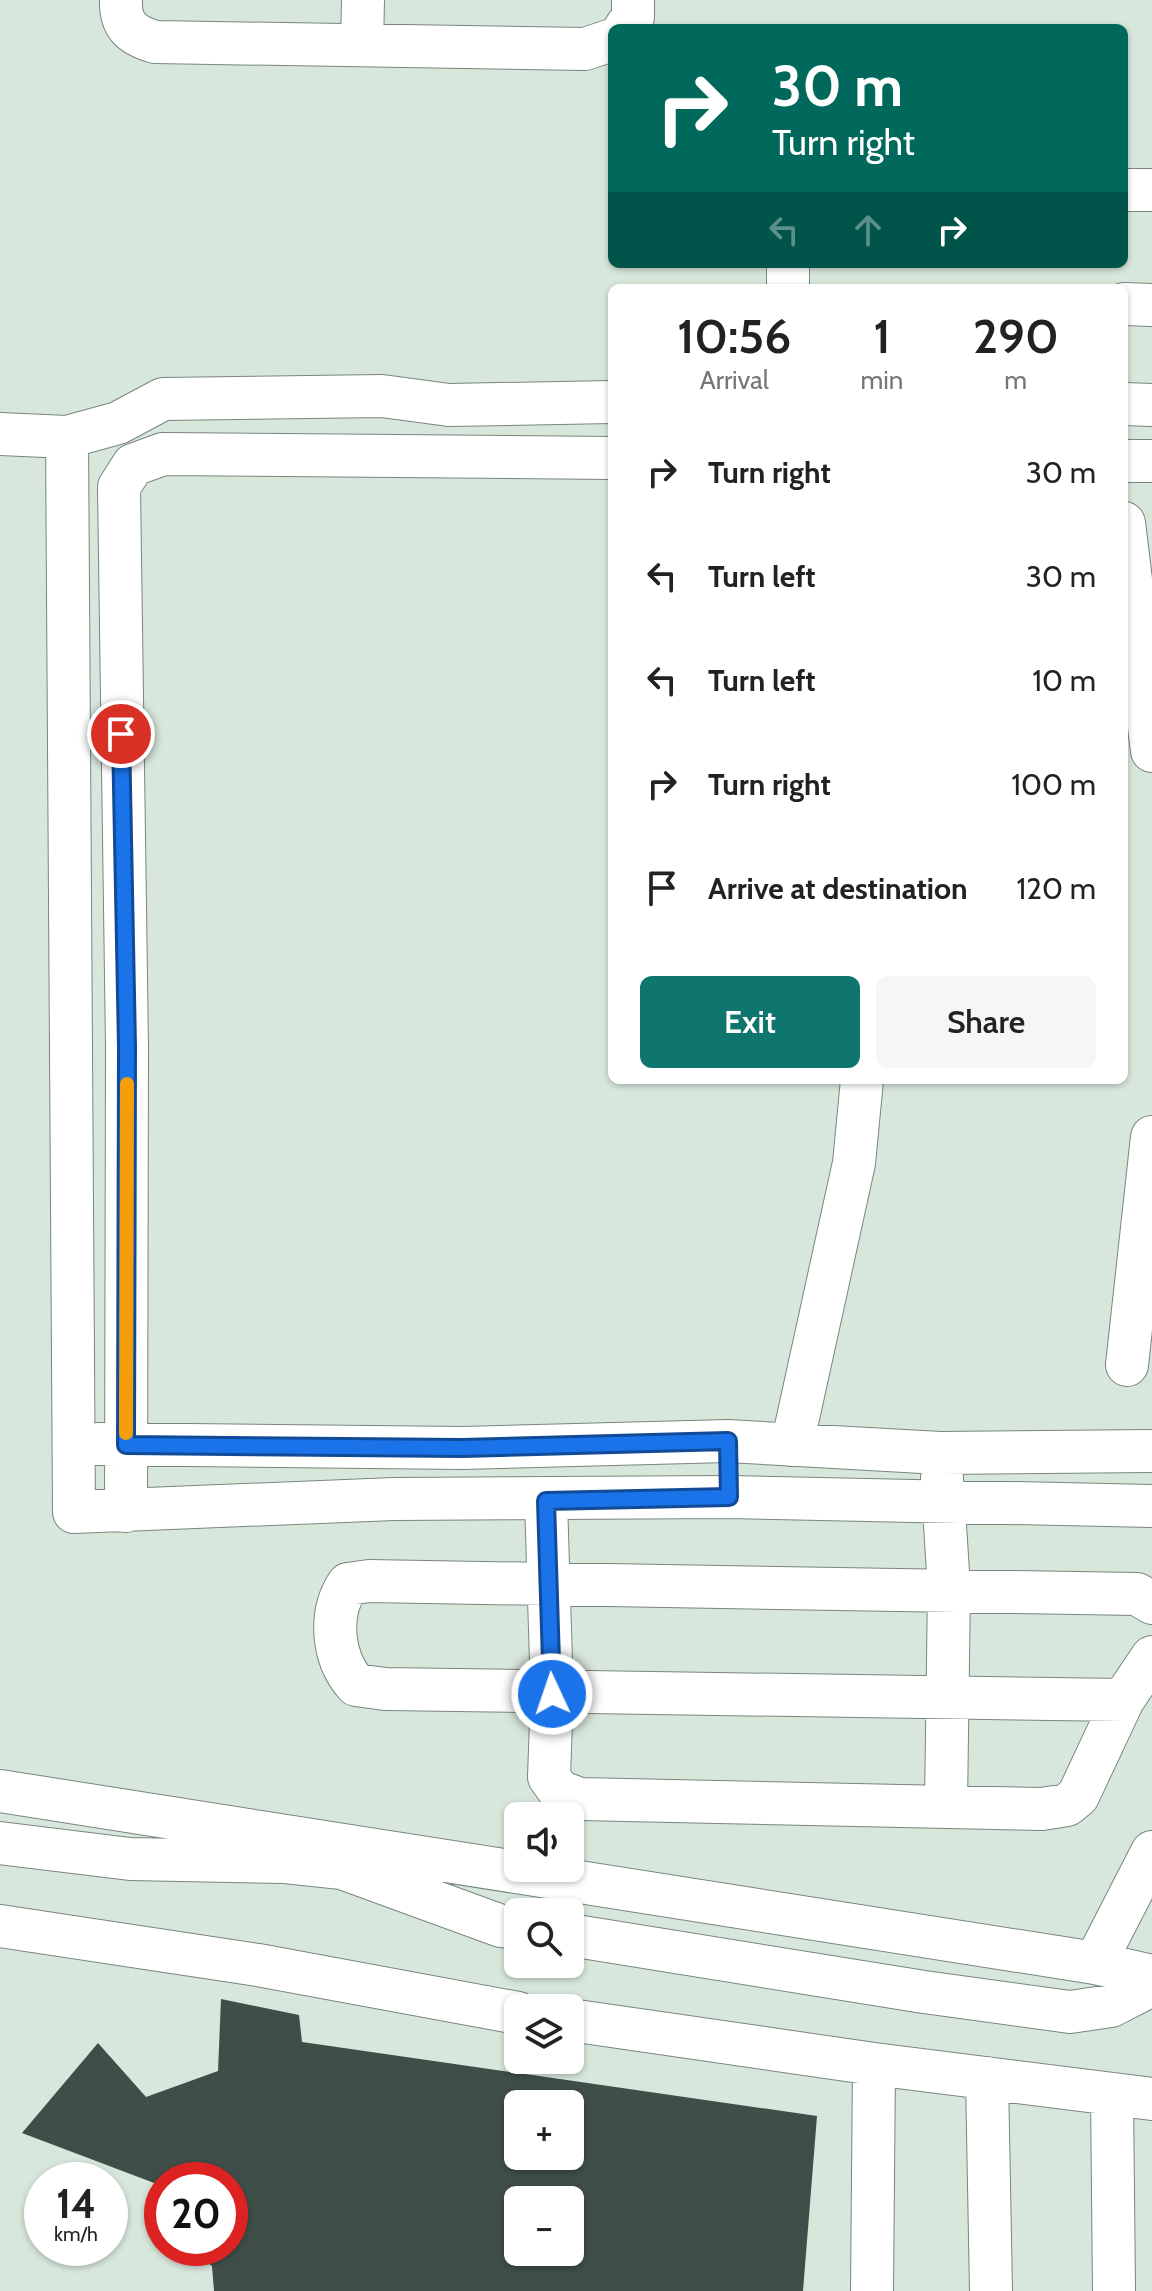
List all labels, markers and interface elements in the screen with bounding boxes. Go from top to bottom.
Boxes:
text: 30 m [772,52,903,120]
icon: right [640,56,744,160]
text: Turn right [772,120,915,164]
icon: left [762,208,806,252]
icon: ahead [846,208,890,252]
icon: right [930,208,974,252]
text: 10:56 [677,307,791,365]
text: 1 [873,307,890,365]
text: 290 [973,307,1059,365]
text: Arrival [700,364,769,396]
text: min [861,364,903,396]
text: m [1004,364,1027,396]
icon: right [640,450,684,494]
text: Turn right [708,454,831,491]
text: 30 m [1026,454,1096,491]
icon: left [640,554,684,598]
text: Turn left [708,558,816,595]
text: 30 m [1026,558,1096,595]
icon: left [640,658,684,702]
text: Turn left [708,662,816,699]
text: 10 m [1032,662,1096,699]
pin [87,700,155,768]
icon: arrive [99,712,143,756]
icon: right [640,762,684,806]
text: Turn right [708,766,831,803]
text: 100 m [1011,766,1096,803]
icon: arrive [640,866,684,910]
text: Arrive at destination [708,870,968,907]
text: 120 m [1016,870,1096,907]
button: Exit [640,976,860,1068]
button: Share [876,976,1096,1068]
position arrow [510,1652,594,1736]
map controls [504,1802,584,2266]
button: sound [504,1802,584,1882]
button: search [504,1898,584,1978]
button: layers [504,1994,584,2074]
button: + [504,2090,584,2170]
speed limit sign: 20 [144,2162,248,2266]
text: 14 [56,2179,96,2228]
button: − [504,2186,584,2266]
text: km/h [54,2222,98,2246]

